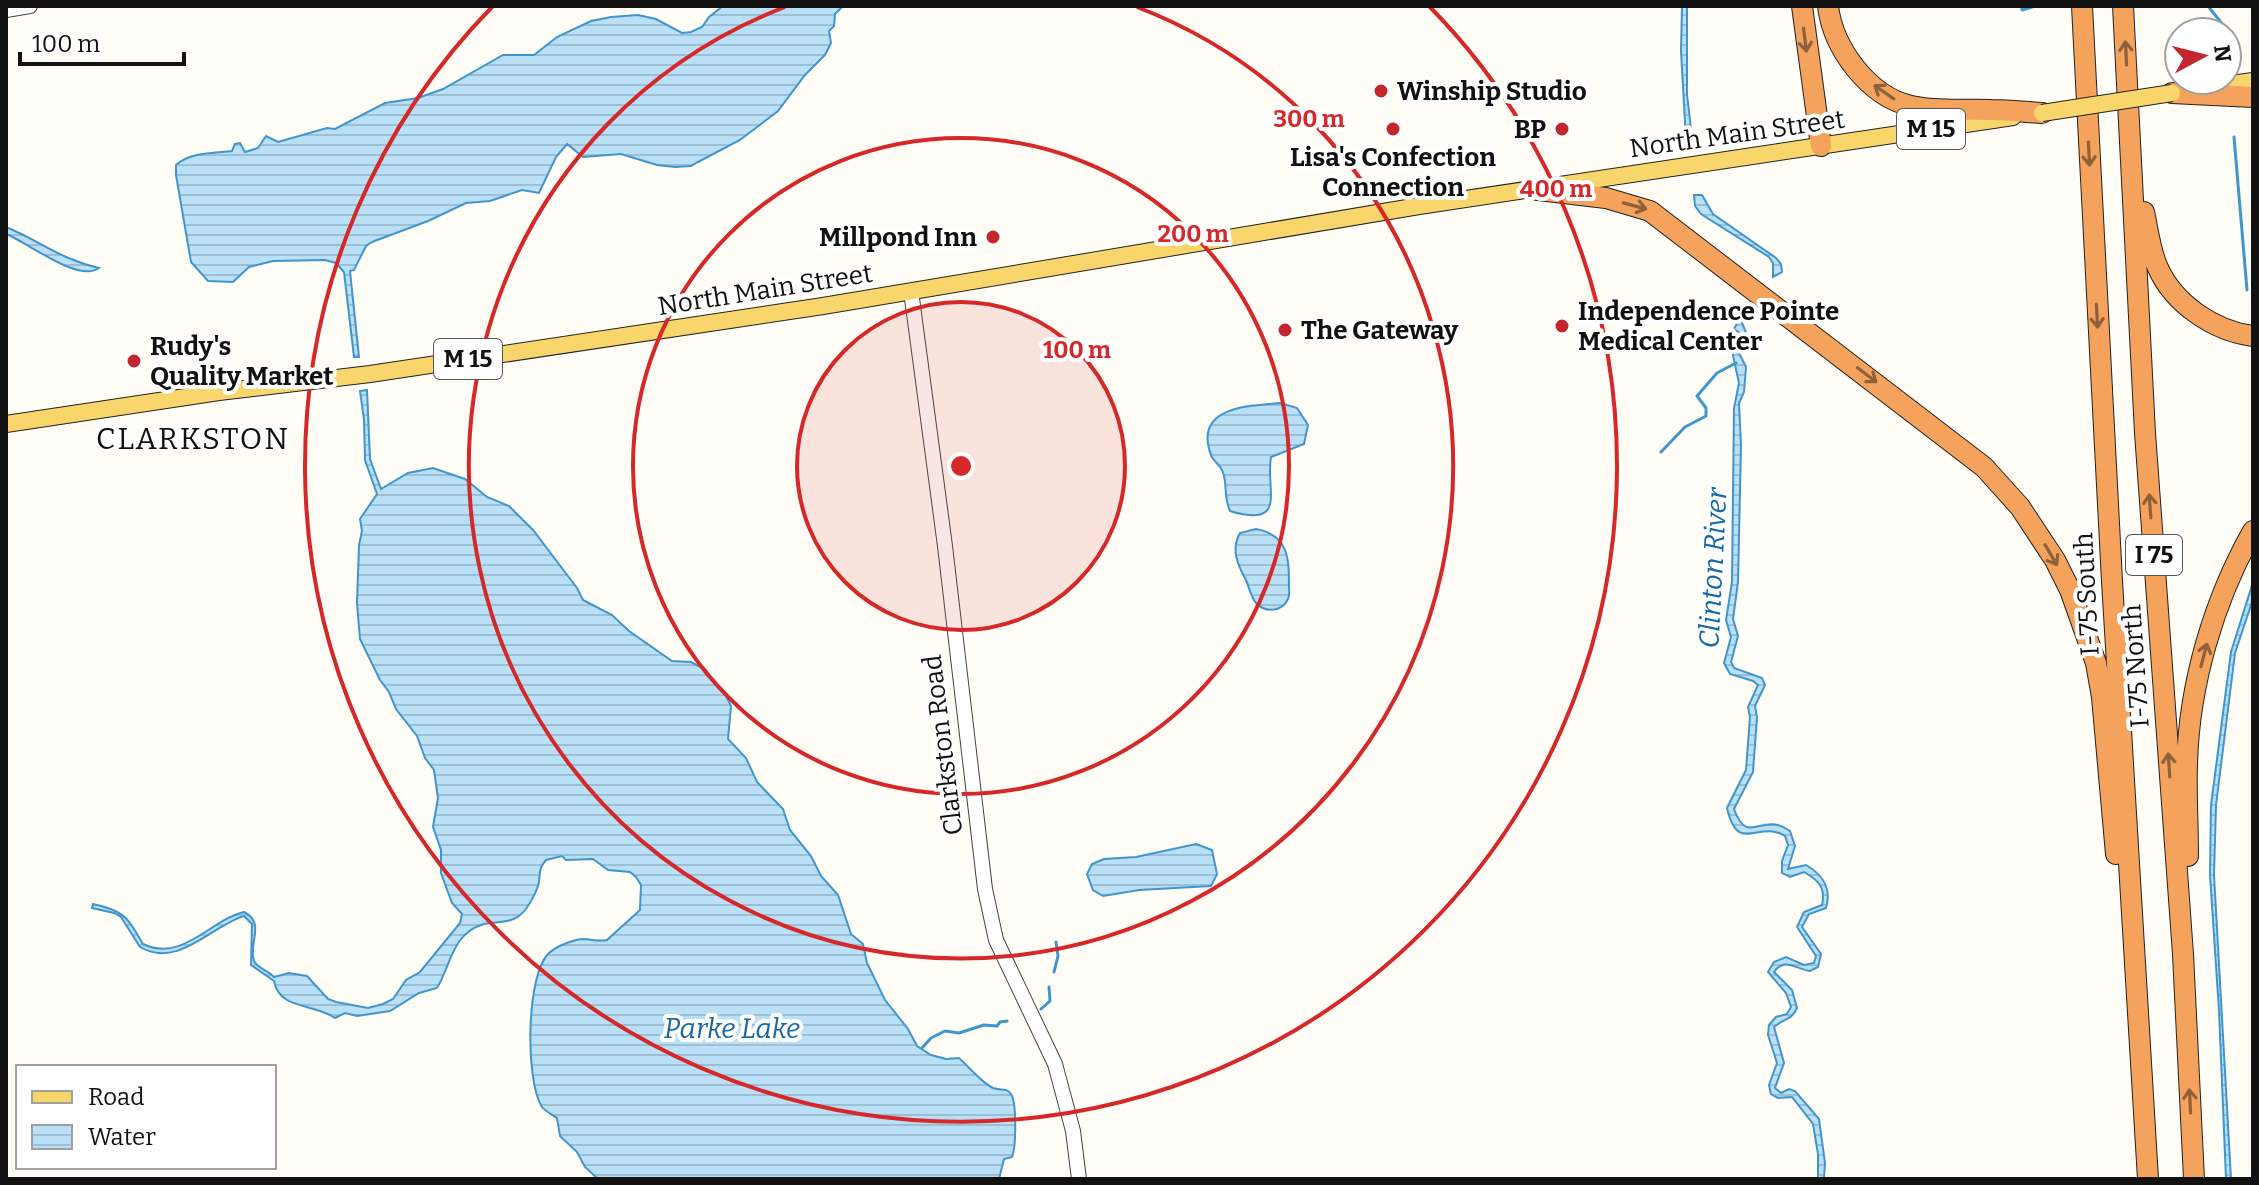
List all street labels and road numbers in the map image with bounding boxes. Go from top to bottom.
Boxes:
street label: North Main Street [1627,103,1847,164]
road number: M 15 [1897,109,1965,149]
street label: North Main Street [655,258,875,322]
road number: M 15 [434,339,502,379]
street label: I-75 South [2068,532,2106,656]
road number: I 75 [2126,535,2182,575]
street label: I-75 North [2116,603,2156,729]
street label: Clarkston Road [917,653,969,837]

